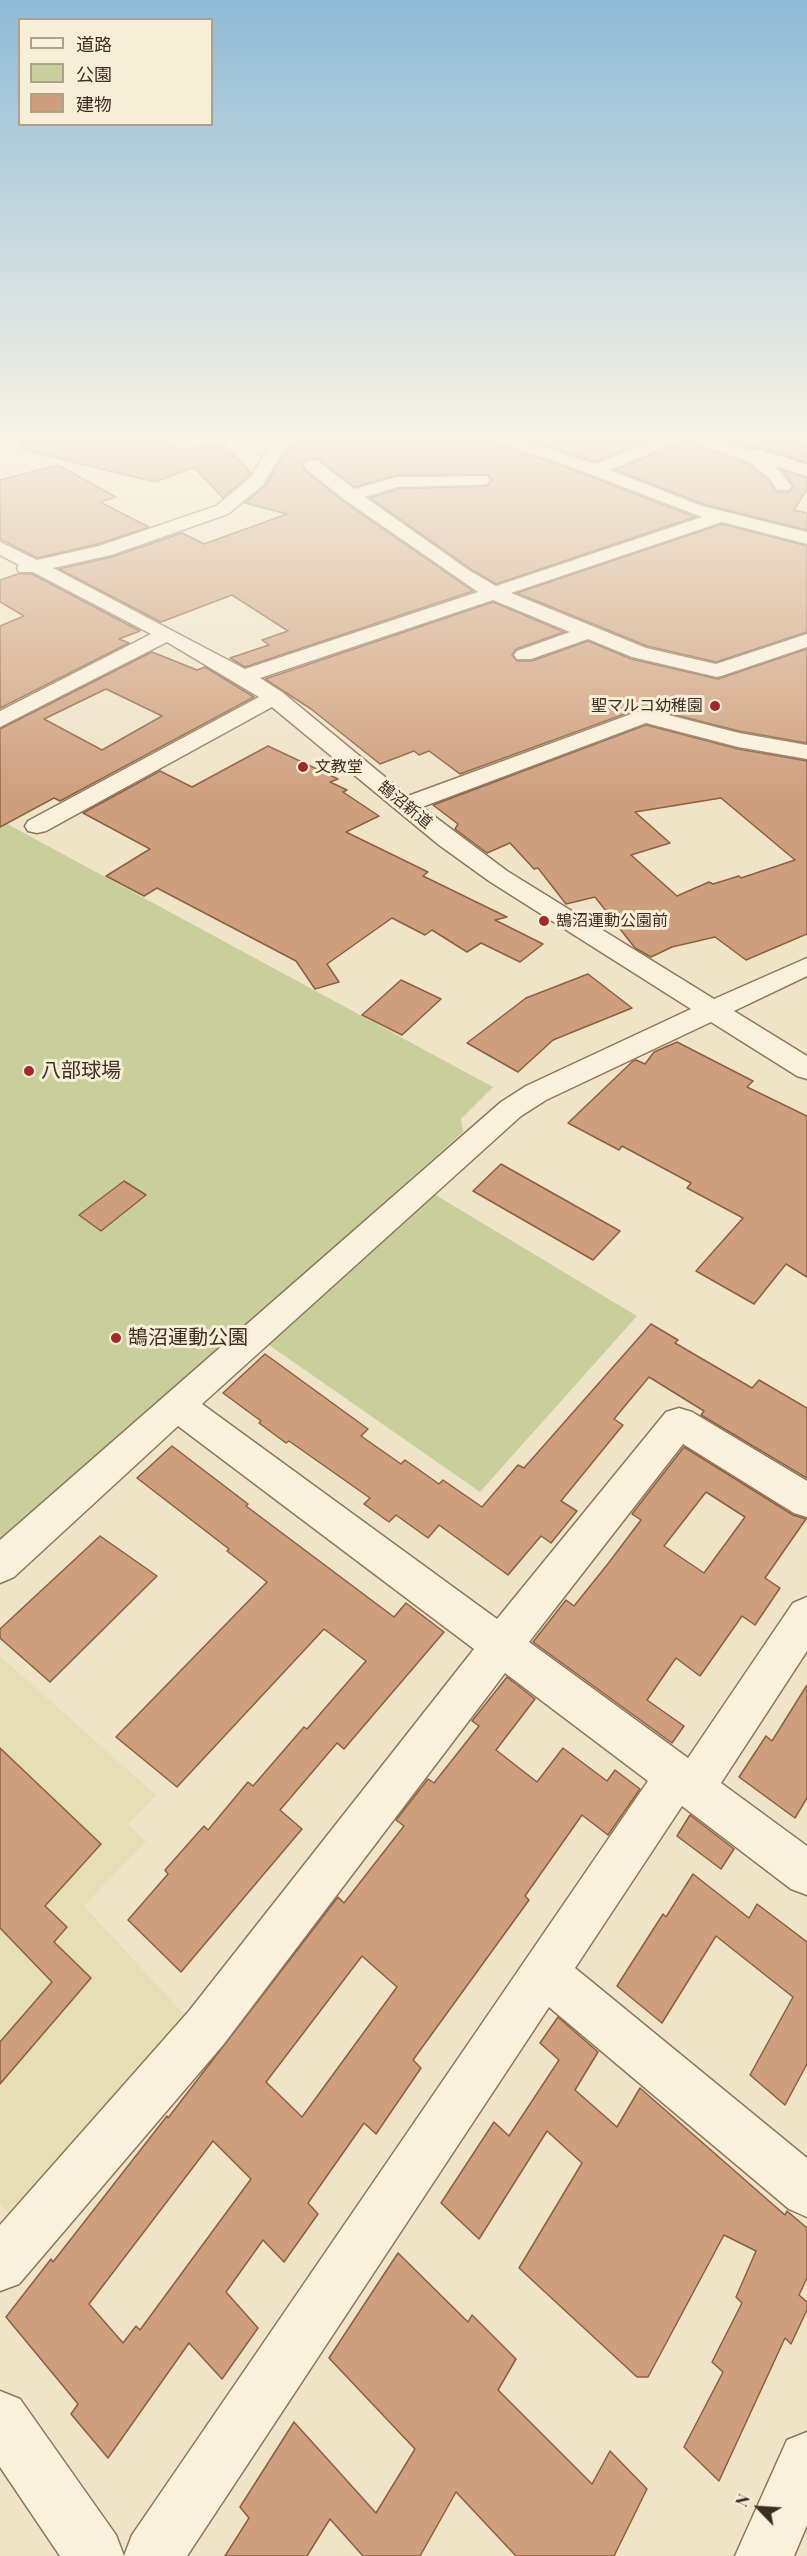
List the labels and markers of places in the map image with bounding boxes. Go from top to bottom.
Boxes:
place label: 聖マルコ幼稚園 [591,696,703,716]
marker: 聖マルコ幼稚園 [708,699,722,713]
place label: 文教堂 [315,757,363,777]
marker: 文教堂 [296,760,310,774]
place label: 鵠沼運動公園前 [556,911,668,931]
marker: 鵠沼運動公園前 [537,914,551,928]
place label: 八部球場 [41,1059,121,1083]
marker: 八部球場 [22,1064,36,1078]
place label: 鵠沼運動公園 [128,1326,248,1350]
marker: 鵠沼運動公園 [109,1331,123,1345]

